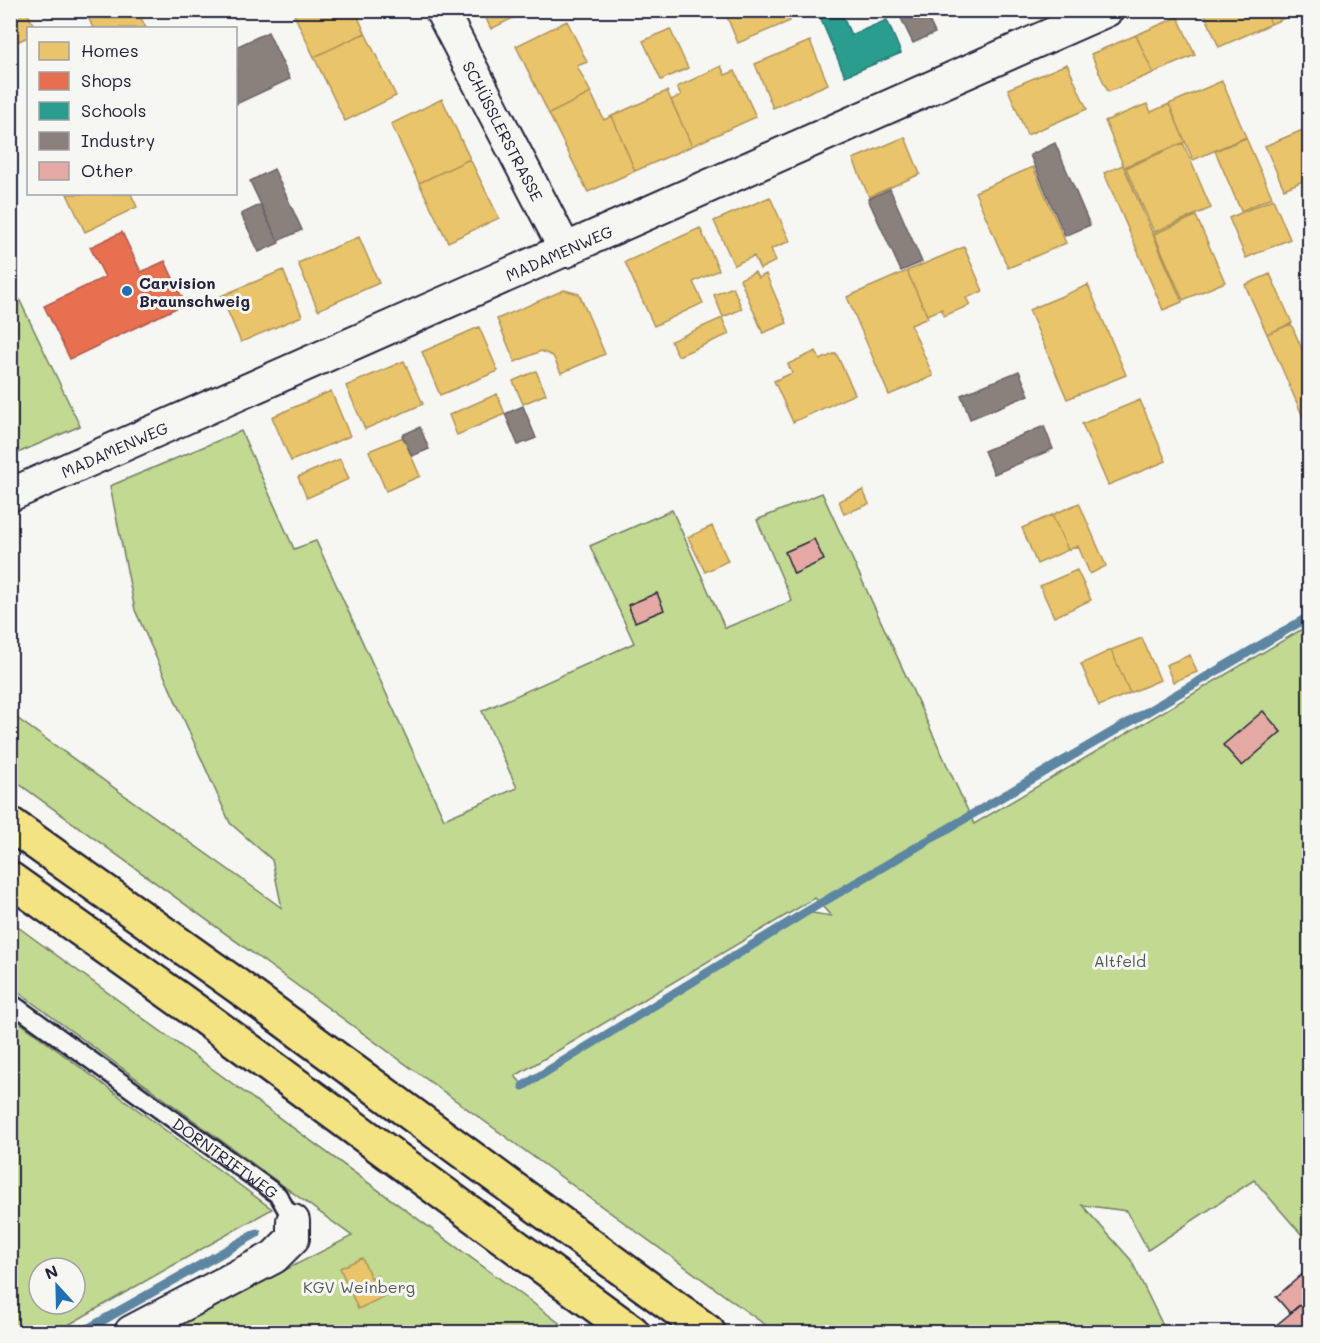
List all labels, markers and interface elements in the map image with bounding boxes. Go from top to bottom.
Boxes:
legend [27,27,237,195]
text: Homes [81,38,139,62]
street label: SCHÜSSLERSTRASSE [459,57,549,204]
text: Shops [81,68,132,92]
text: Schools [81,98,146,122]
text: Industry [81,128,155,152]
text: Other [81,158,134,182]
street label: MADAMENWEG [502,220,616,285]
place label: Carvision Braunschweig [139,272,250,311]
marker: Carvision Braunschweig [120,284,134,298]
street label: MADAMENWEG [58,416,171,482]
park label: Altfeld [1094,950,1146,971]
street label: DORNTRIFTWEG [169,1112,283,1203]
north arrow [27,1256,87,1316]
text: N [42,1260,61,1284]
park label: KGV Weinberg [303,1276,415,1297]

